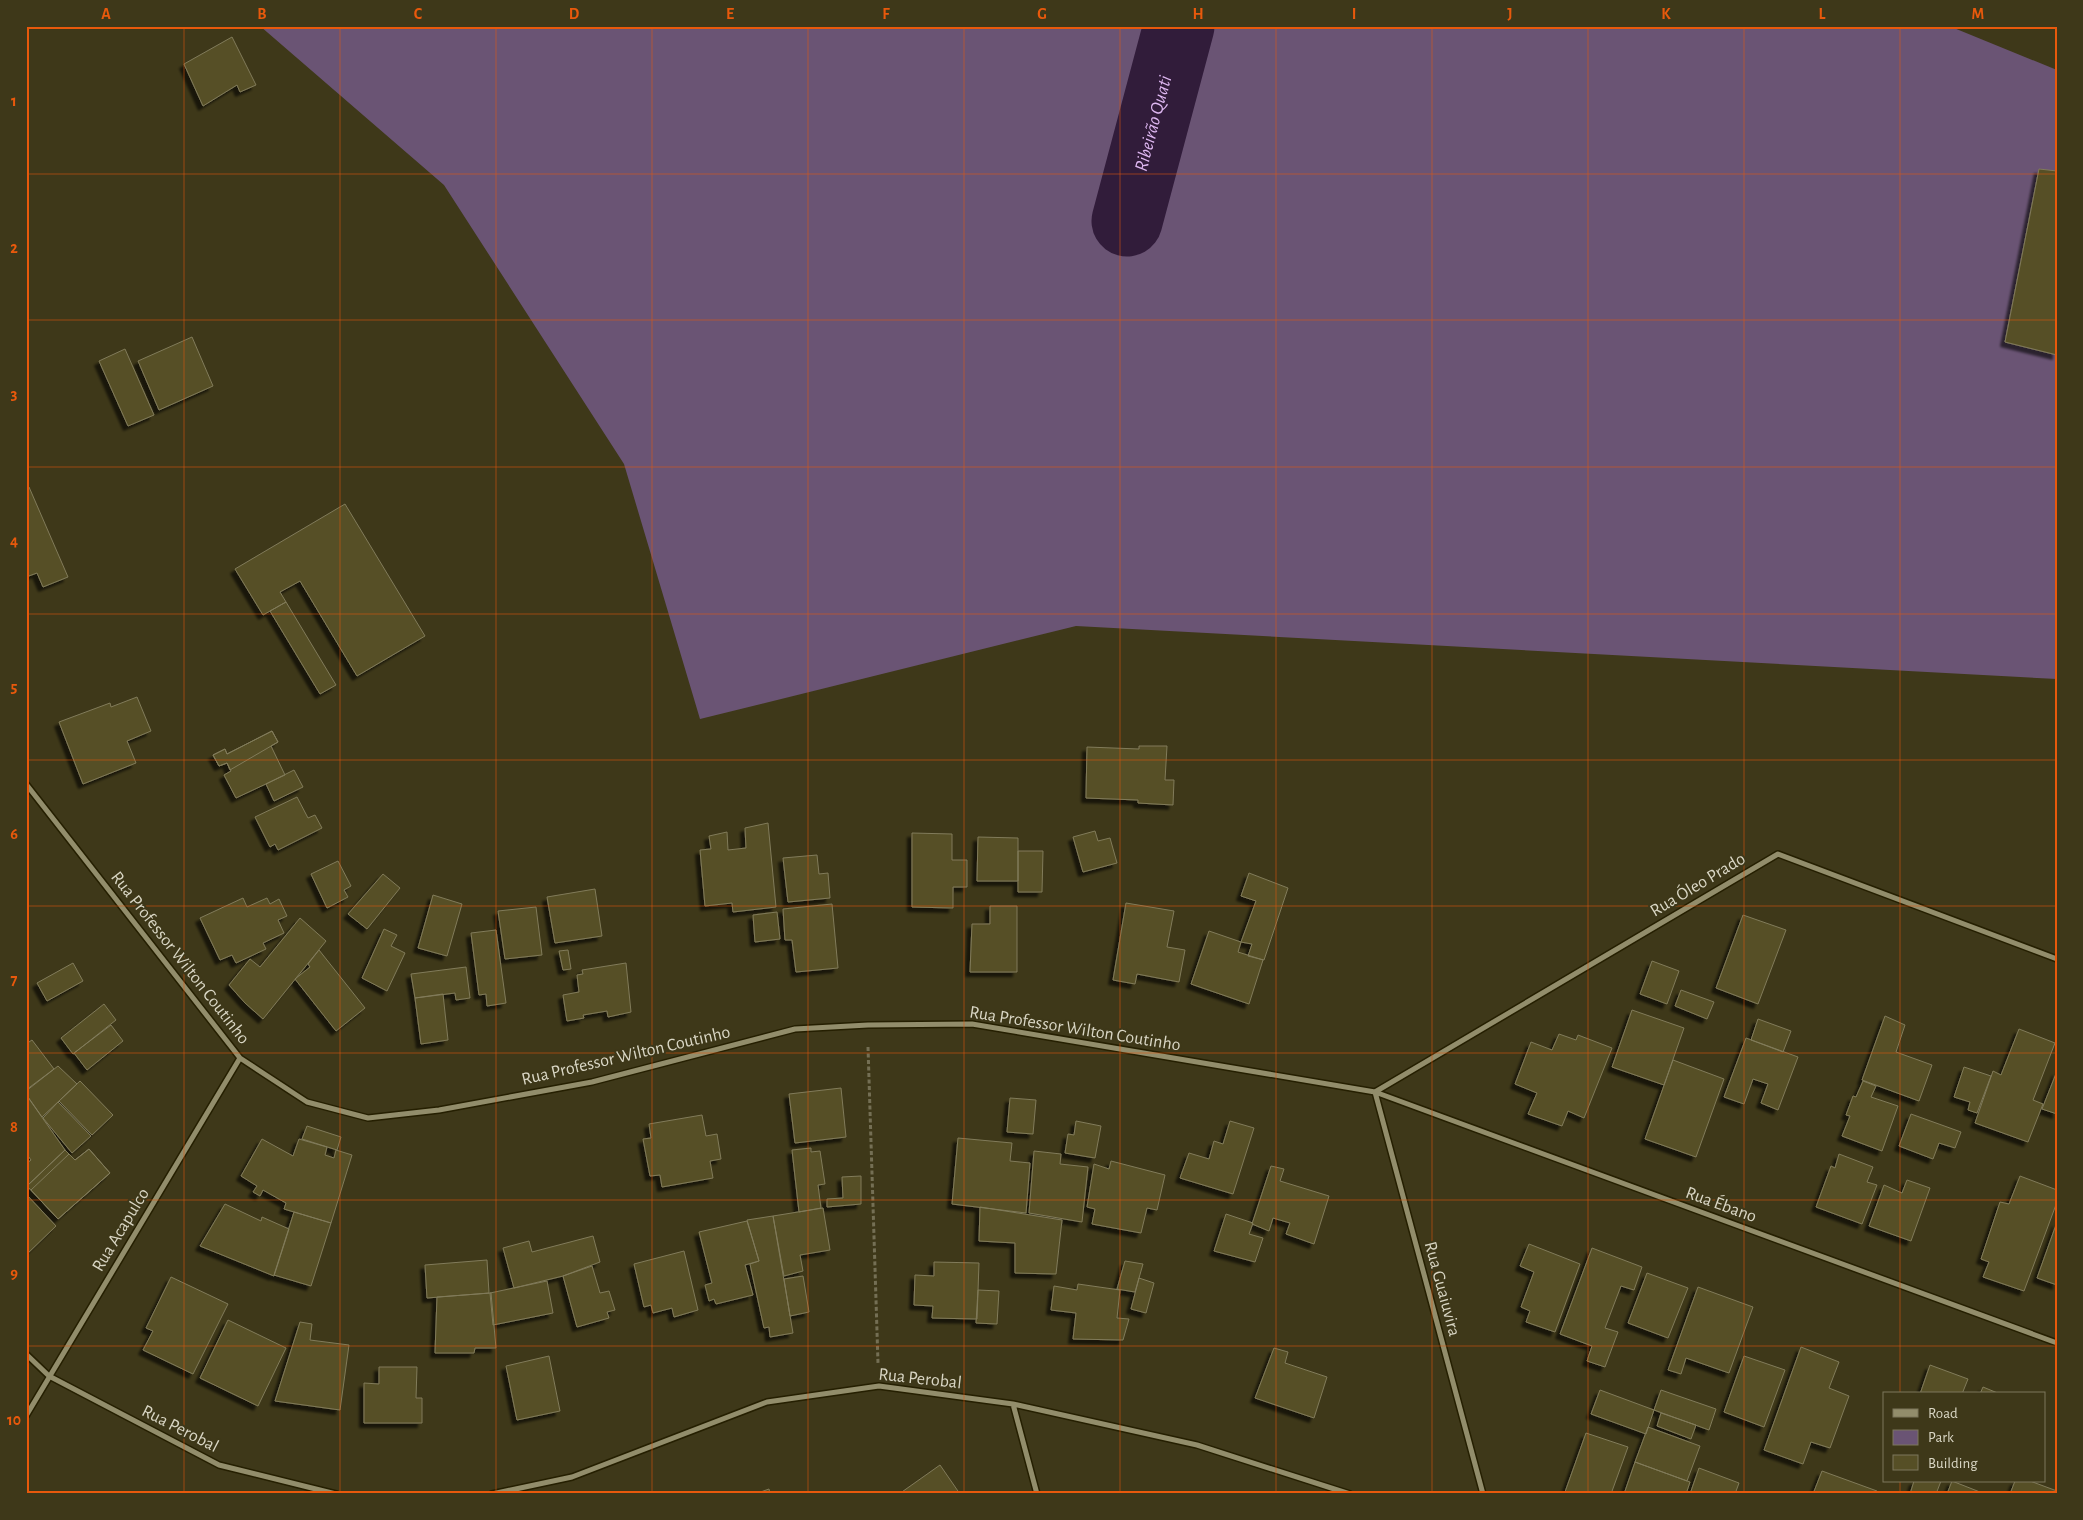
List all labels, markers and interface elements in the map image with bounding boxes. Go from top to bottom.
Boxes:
text: A [101,6,111,22]
text: B [257,6,267,22]
text: C [414,6,423,22]
text: D [569,6,580,22]
text: E [726,6,734,22]
text: F [882,6,890,22]
text: G [1037,6,1047,22]
text: H [1192,6,1204,22]
text: I [1352,6,1356,22]
text: J [1507,6,1513,22]
text: K [1661,6,1671,22]
text: L [1819,6,1826,22]
text: M [1972,6,1984,22]
water label: Ribeirão Quati [1131,73,1175,173]
text: 1 [11,93,17,109]
text: 2 [10,240,18,256]
text: 3 [11,386,18,402]
text: 4 [10,533,18,549]
text: 5 [11,679,18,695]
text: 6 [10,826,18,842]
street label: Rua Óleo Prado [1646,847,1749,920]
street label: Rua Professor Wilton Coutinho [107,868,253,1048]
text: 7 [11,972,18,988]
street label: Rua Professor Wilton Coutinho [968,1003,1182,1055]
street label: Rua Professor Wilton Coutinho [520,1023,732,1089]
text: 8 [10,1119,18,1135]
street label: Rua Ébano [1683,1181,1760,1226]
street label: Rua Acapulco [89,1185,153,1275]
street label: Rua Guaiuvira [1421,1240,1463,1338]
text: 9 [10,1265,18,1281]
street label: Rua Perobal [877,1366,963,1392]
legend [1883,1392,2046,1482]
street label: Rua Perobal [139,1402,221,1456]
text: Road [1928,1406,1958,1421]
text: 10 [7,1412,21,1428]
text: Park [1928,1430,1954,1445]
text: Building [1928,1456,1978,1471]

